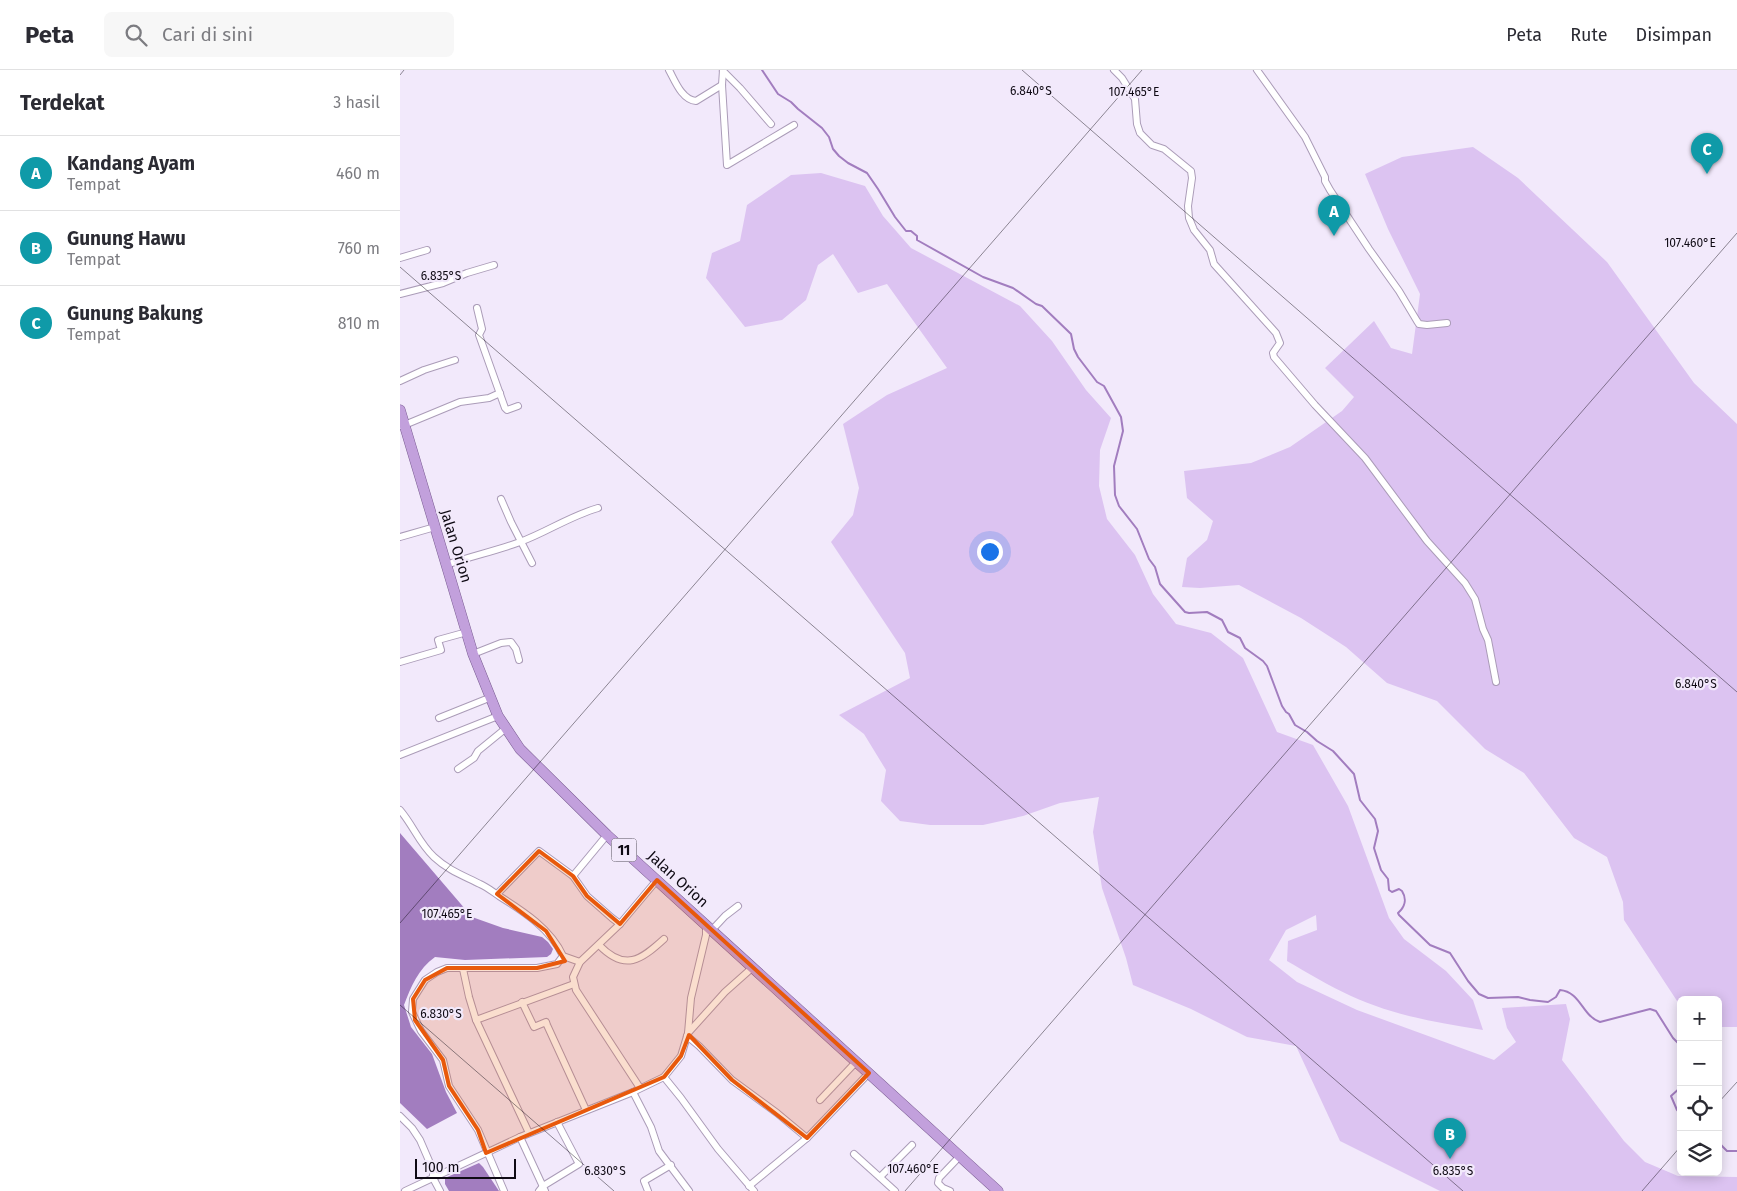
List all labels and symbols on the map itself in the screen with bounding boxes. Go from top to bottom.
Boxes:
text: 6.840°S [1010,84,1052,98]
text: 107.465°E [1109,85,1159,99]
pin: C [1691,133,1723,174]
pin: A [1318,195,1350,236]
text: 107.460°E [1664,236,1716,250]
text: 6.835°S [421,269,462,283]
street label: Jalan Orion [436,507,476,585]
your location [977,539,1003,565]
text: 6.840°S [1675,677,1717,691]
road number: 11 [612,838,636,862]
street label: Jalan Orion [644,847,712,911]
text: 107.465°E [422,907,472,921]
text: 6.830°S [420,1007,462,1021]
pin: B [1434,1118,1466,1159]
scale bar [415,1156,516,1179]
text: 107.460°E [887,1162,939,1176]
text: 6.830°S [584,1164,626,1178]
text: 6.835°S [1433,1164,1474,1178]

